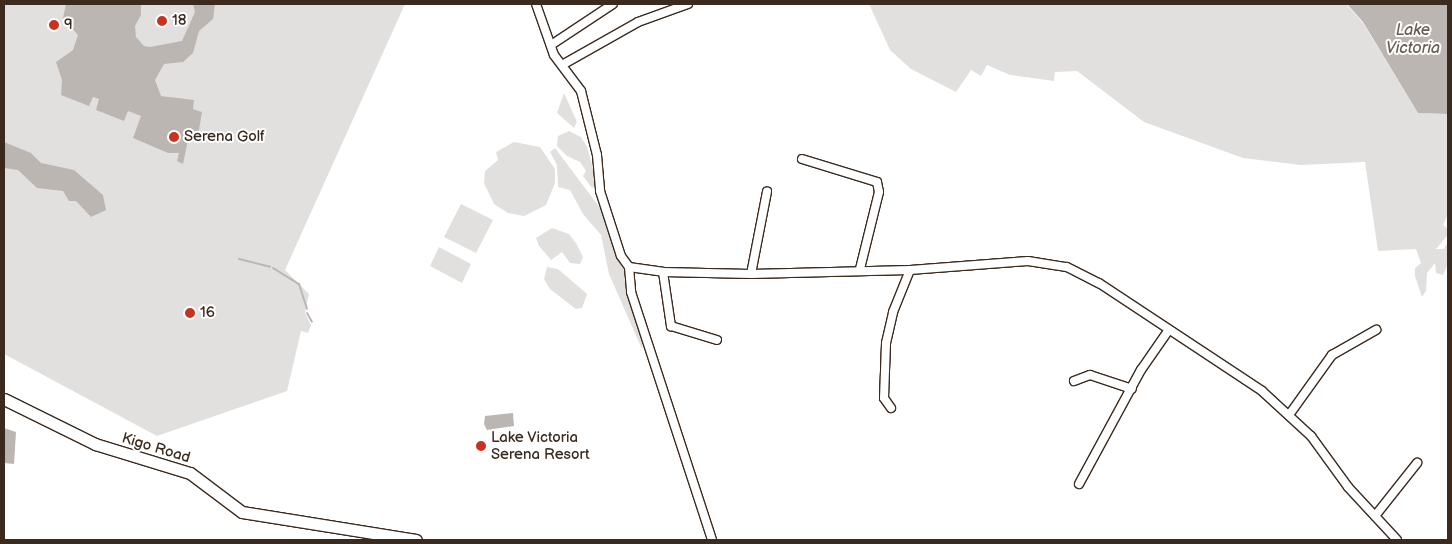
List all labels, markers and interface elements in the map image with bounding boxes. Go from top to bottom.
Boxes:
place label: 18 [172,12,187,30]
marker: 18 [156,15,168,27]
place label: 9 [64,16,73,34]
marker: 9 [48,19,60,31]
water label: Lake Victoria [1386,21,1440,59]
place label: Serena Golf [184,128,265,146]
marker: Serena Golf [168,131,180,143]
place label: 16 [200,304,215,322]
marker: 16 [184,307,196,319]
place label: Lake Victoria Serena Resort [491,428,590,463]
street label: Kigo Road [120,429,192,467]
marker: Lake Victoria Serena Resort [475,440,487,452]

